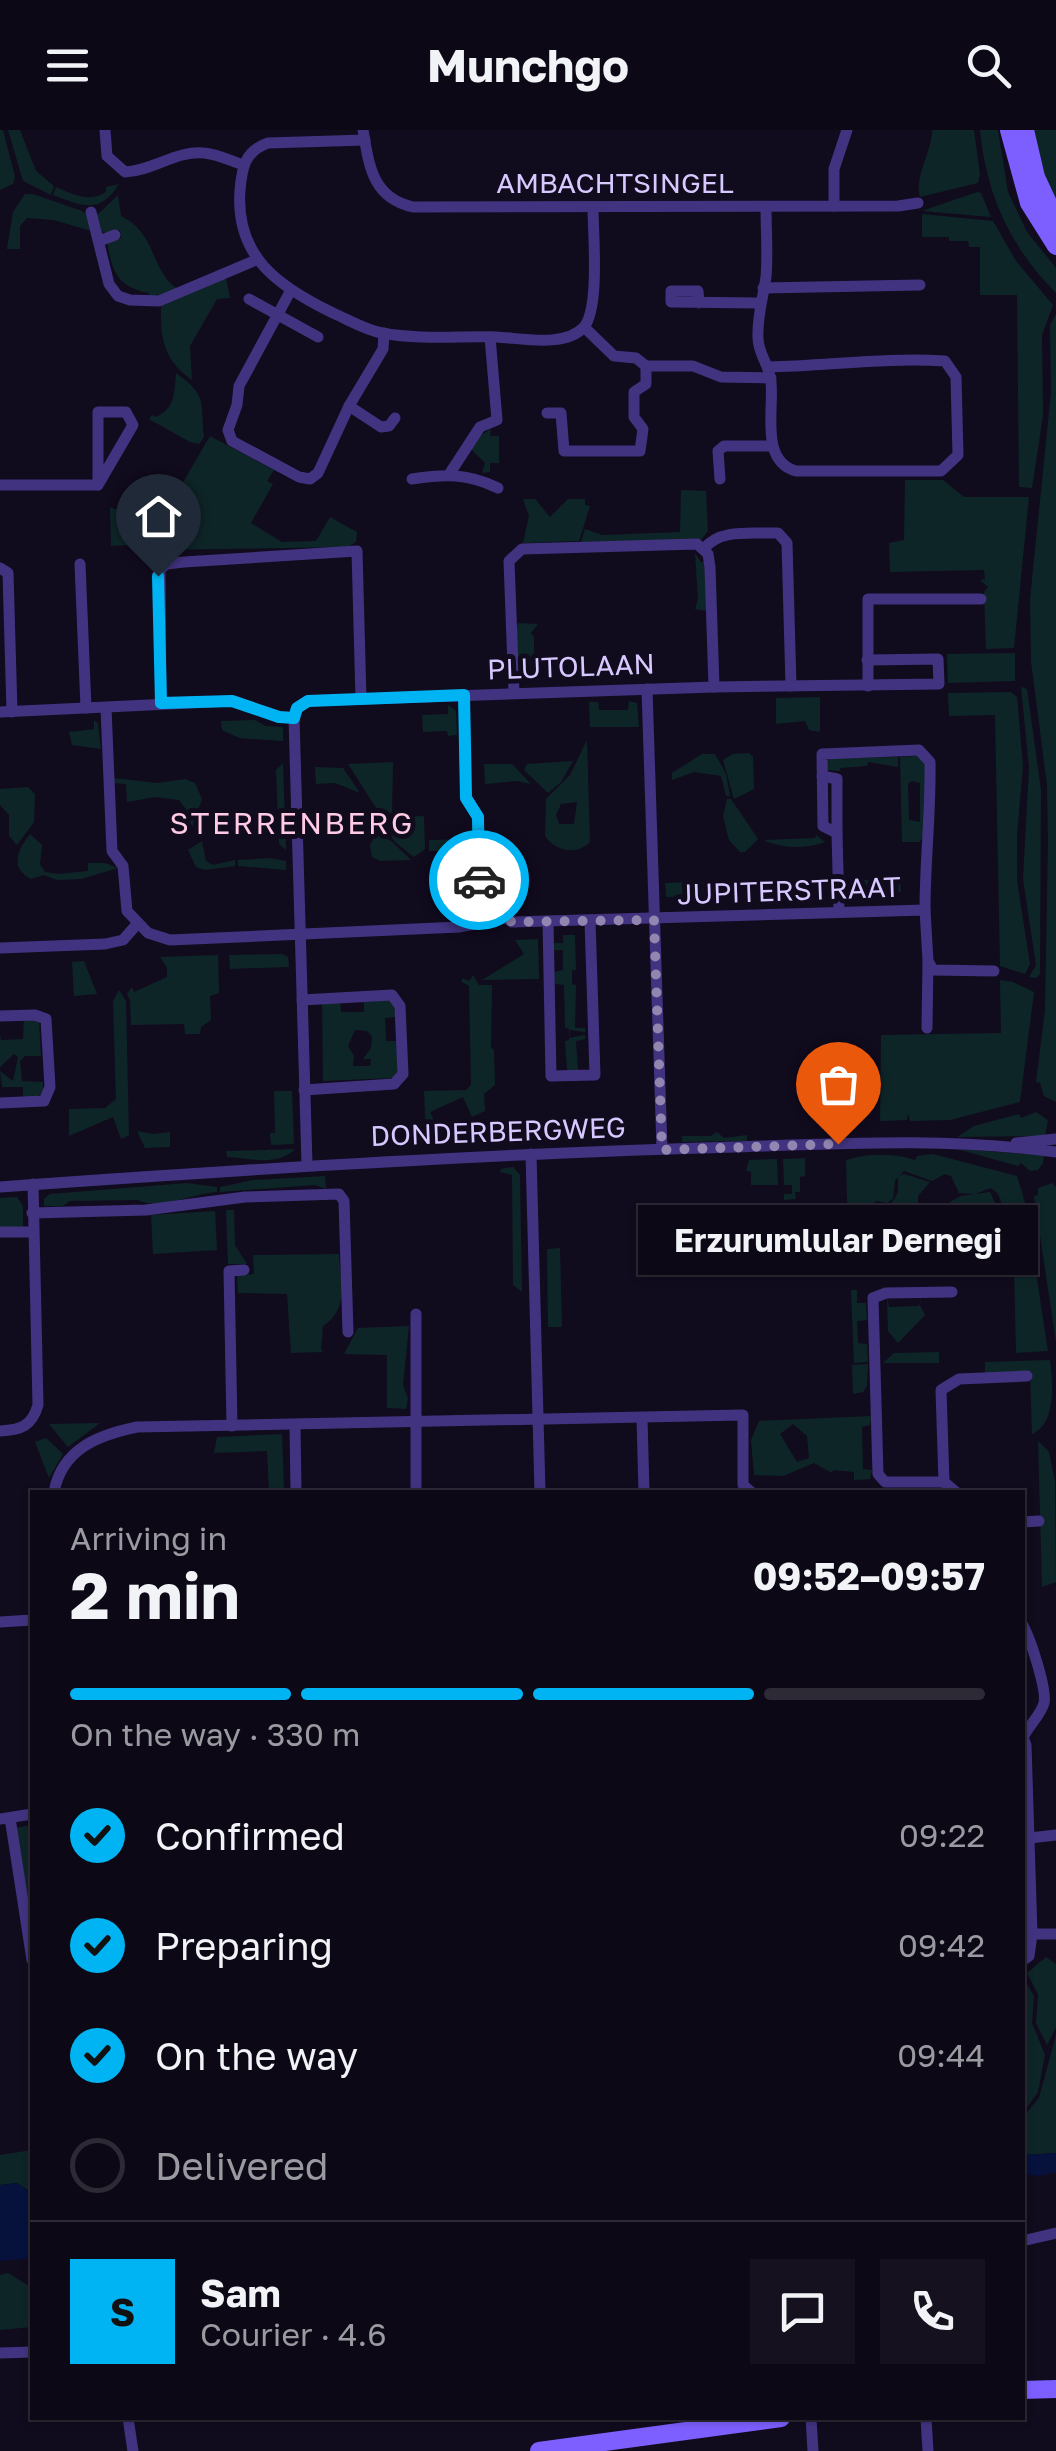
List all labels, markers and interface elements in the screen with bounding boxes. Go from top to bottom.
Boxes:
icon: menu [40,38,95,93]
text: Munchgo [427,38,629,92]
icon: search [961,38,1016,93]
street label: AMBACHTSINGEL [496,166,734,199]
pin [116,474,201,577]
icon: home [131,489,186,544]
street label: PLUTOLAAN [487,647,655,685]
district label: STERRENBERG [169,805,415,841]
courier [429,830,529,930]
icon: car [452,853,507,908]
street label: JUPITERSTRAAT [677,870,901,910]
pin [796,1042,881,1145]
icon: bag [811,1057,866,1112]
street label: DONDERBERGWEG [370,1110,626,1152]
callout: Erzurumlular Dernegi [638,1204,1038,1274]
text: Erzurumlular Dernegi [674,1221,1002,1259]
text: Arriving in [70,1519,227,1557]
text: 09:52–09:57 [753,1553,985,1598]
text: 2 min [70,1555,240,1633]
text: On the way · 330 m [70,1715,360,1753]
icon: check [70,1808,125,1863]
text: Confirmed [155,1813,345,1858]
text: 09:22 [899,1816,985,1854]
icon: check [70,1918,125,1973]
text: Preparing [155,1923,333,1968]
text: 09:42 [898,1926,985,1964]
icon: check [70,2028,125,2083]
text: On the way [155,2033,358,2078]
text: 09:44 [897,2036,985,2074]
text: Delivered [155,2143,328,2188]
button: chat [750,2259,855,2364]
button: phone [880,2259,985,2364]
text: Sam [200,2270,281,2315]
text: S [110,2289,135,2334]
text: Courier · 4.6 [200,2315,387,2353]

